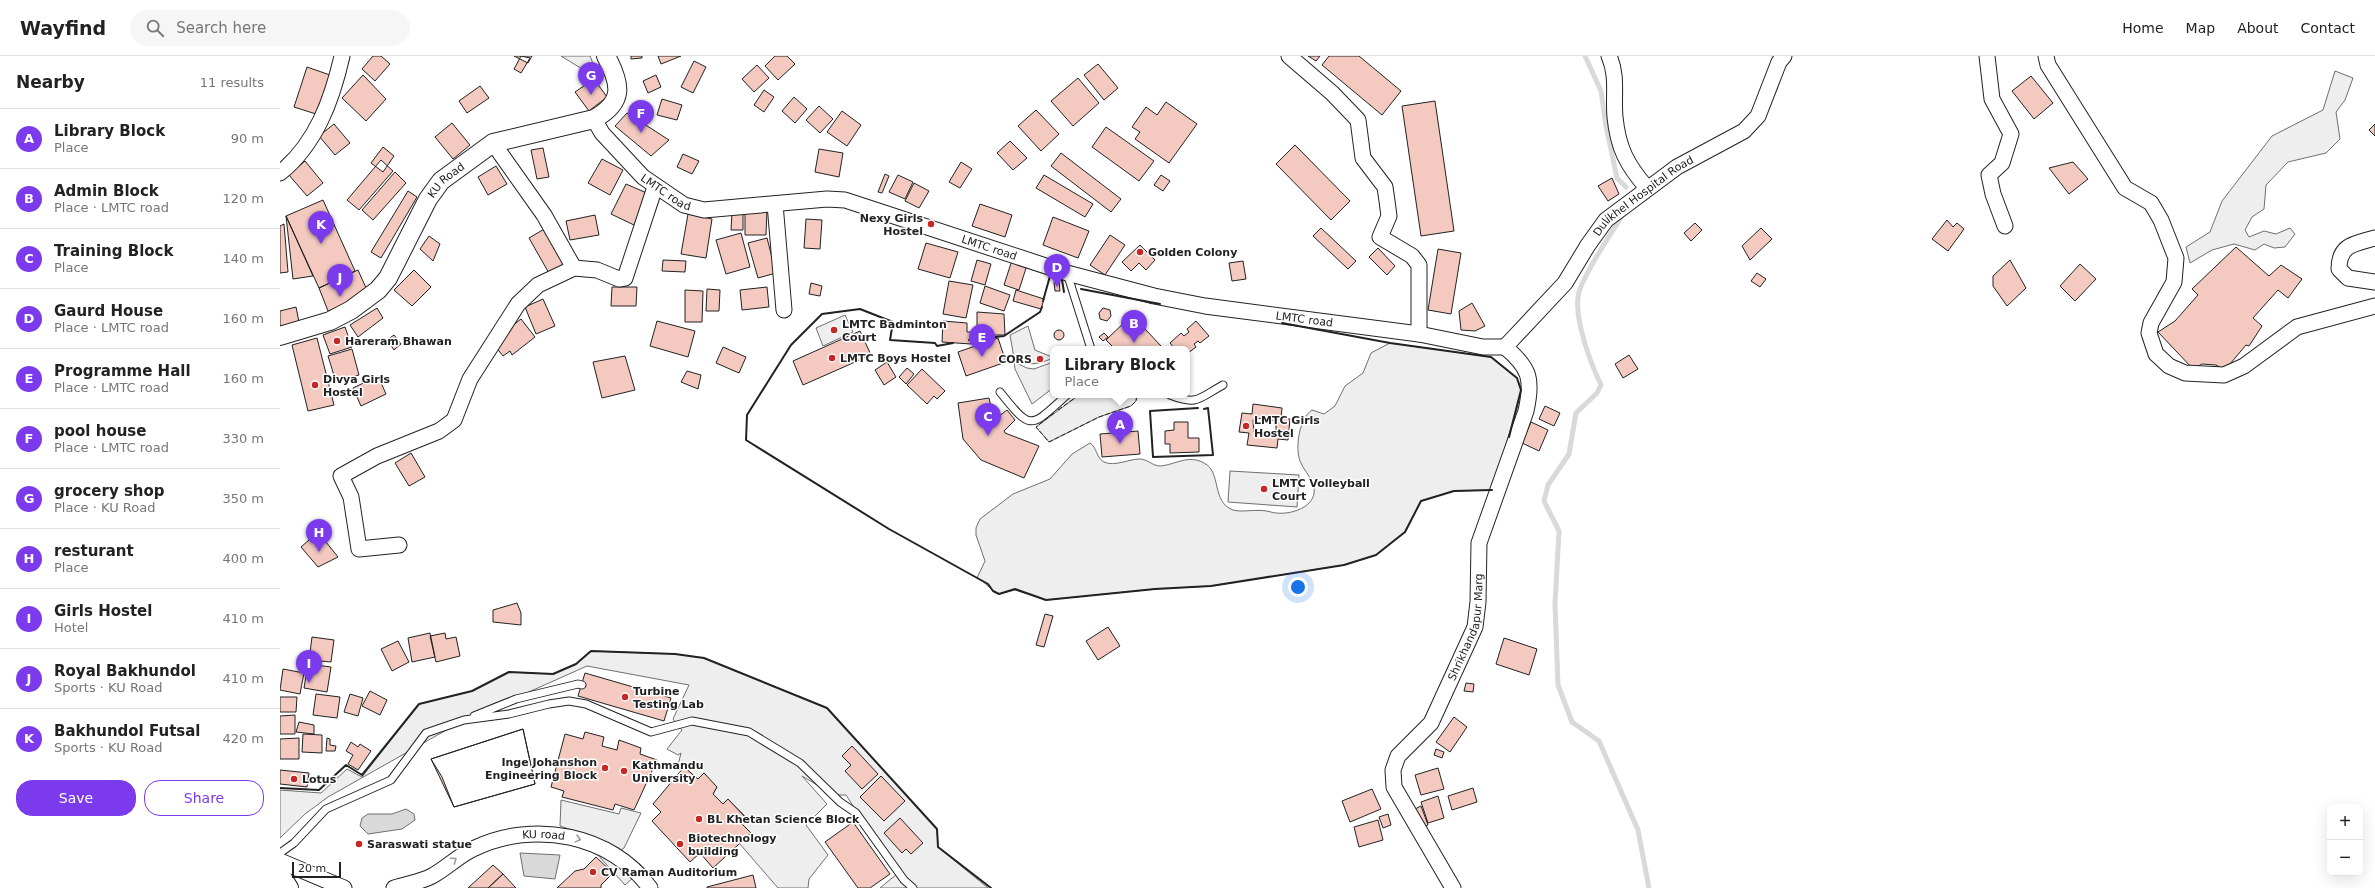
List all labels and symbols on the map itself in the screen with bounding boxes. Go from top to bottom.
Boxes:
pin: G [578,62,604,95]
pin: F [628,100,654,133]
street label: Dulikhel Hospital Road [1591,153,1696,239]
street label: KU Road [425,160,467,200]
street label: LMTC road [638,171,692,213]
pin: K [308,211,334,244]
place label: Nexy Girls Hostel [860,212,923,238]
marker: Nexy Girls Hostel [926,219,936,229]
street label: LMTC road [960,233,1019,263]
place label: Golden Colony [1148,246,1237,259]
marker: Golden Colony [1135,247,1145,257]
pin: D [1044,254,1070,287]
pin: J [327,264,353,297]
street label: LMTC road [1275,309,1334,330]
pin: B [1121,310,1147,343]
place label: LMTC Badminton Court [842,318,947,344]
pin: E [969,324,995,357]
marker: LMTC Badminton Court [829,325,839,335]
place label: Hareram Bhawan [345,335,452,348]
marker: Hareram Bhawan [332,336,342,346]
place label: LMTC Boys Hostel [840,352,951,365]
marker: LMTC Boys Hostel [827,353,837,363]
place label: CORS [998,353,1032,366]
marker: CORS [1035,354,1045,364]
place label: Divya Girls Hostel [323,373,390,399]
marker: Divya Girls Hostel [310,380,320,390]
pin: C [975,403,1001,436]
pin: A [1107,411,1133,444]
place label: LMTC Girls Hostel [1254,414,1320,440]
marker: LMTC Girls Hostel [1241,421,1251,431]
place label: LMTC Volleyball Court [1272,477,1370,503]
marker: LMTC Volleyball Court [1259,484,1269,494]
pin: H [306,519,332,552]
street label: Shrikhandapur Marg [1445,573,1485,683]
your location [1288,577,1308,597]
pin: I [296,650,322,683]
place label: Turbine Testing Lab [633,685,704,711]
marker: Turbine Testing Lab [620,692,630,702]
place label: Inge Johanshon Engineering Block [485,756,598,782]
place label: Kathmandu University [632,759,703,785]
marker: Inge Johanshon Engineering Block [600,763,610,773]
marker: Kathmandu University [619,766,629,776]
place label: Lotus [302,773,337,786]
marker: Lotus [289,774,299,784]
place label: BL Khetan Science Block [707,813,860,826]
marker: BL Khetan Science Block [694,814,704,824]
street label: KU road [522,828,566,843]
place label: Biotechnology building [688,832,777,858]
one-way arrow [574,834,581,843]
place label: Saraswati statue [367,838,472,851]
marker: Saraswati statue [354,839,364,849]
marker: Biotechnology building [675,839,685,849]
one-way arrow [450,857,457,865]
scale bar [292,860,341,879]
place label: CV Raman Auditorium [601,866,737,879]
marker: CV Raman Auditorium [588,867,598,877]

